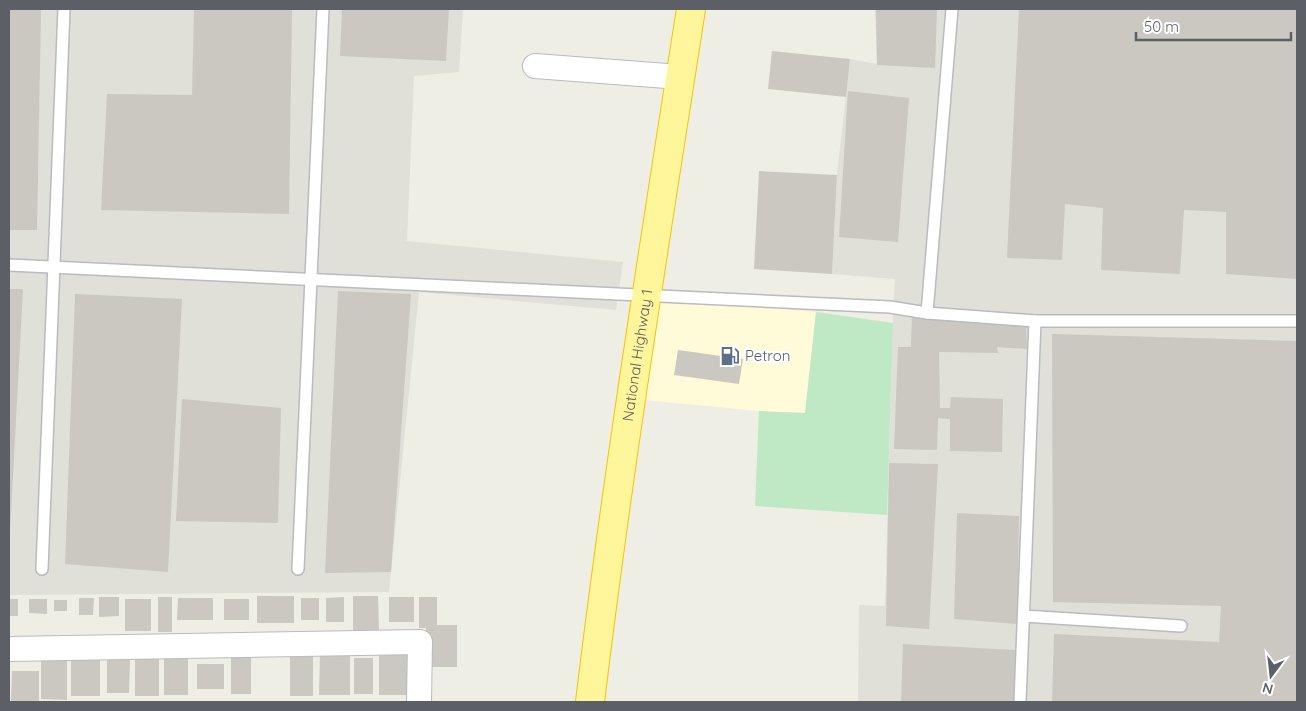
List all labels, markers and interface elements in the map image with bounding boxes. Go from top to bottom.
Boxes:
scale bar [1136,10,1291,42]
text: 50 m [1144,17,1179,36]
street label: National Highway 1 [618,288,656,422]
fuel station icon: Petron [719,345,741,367]
place label: Petron [745,346,791,365]
north arrow [1246,651,1296,701]
text: N [1260,679,1275,699]

